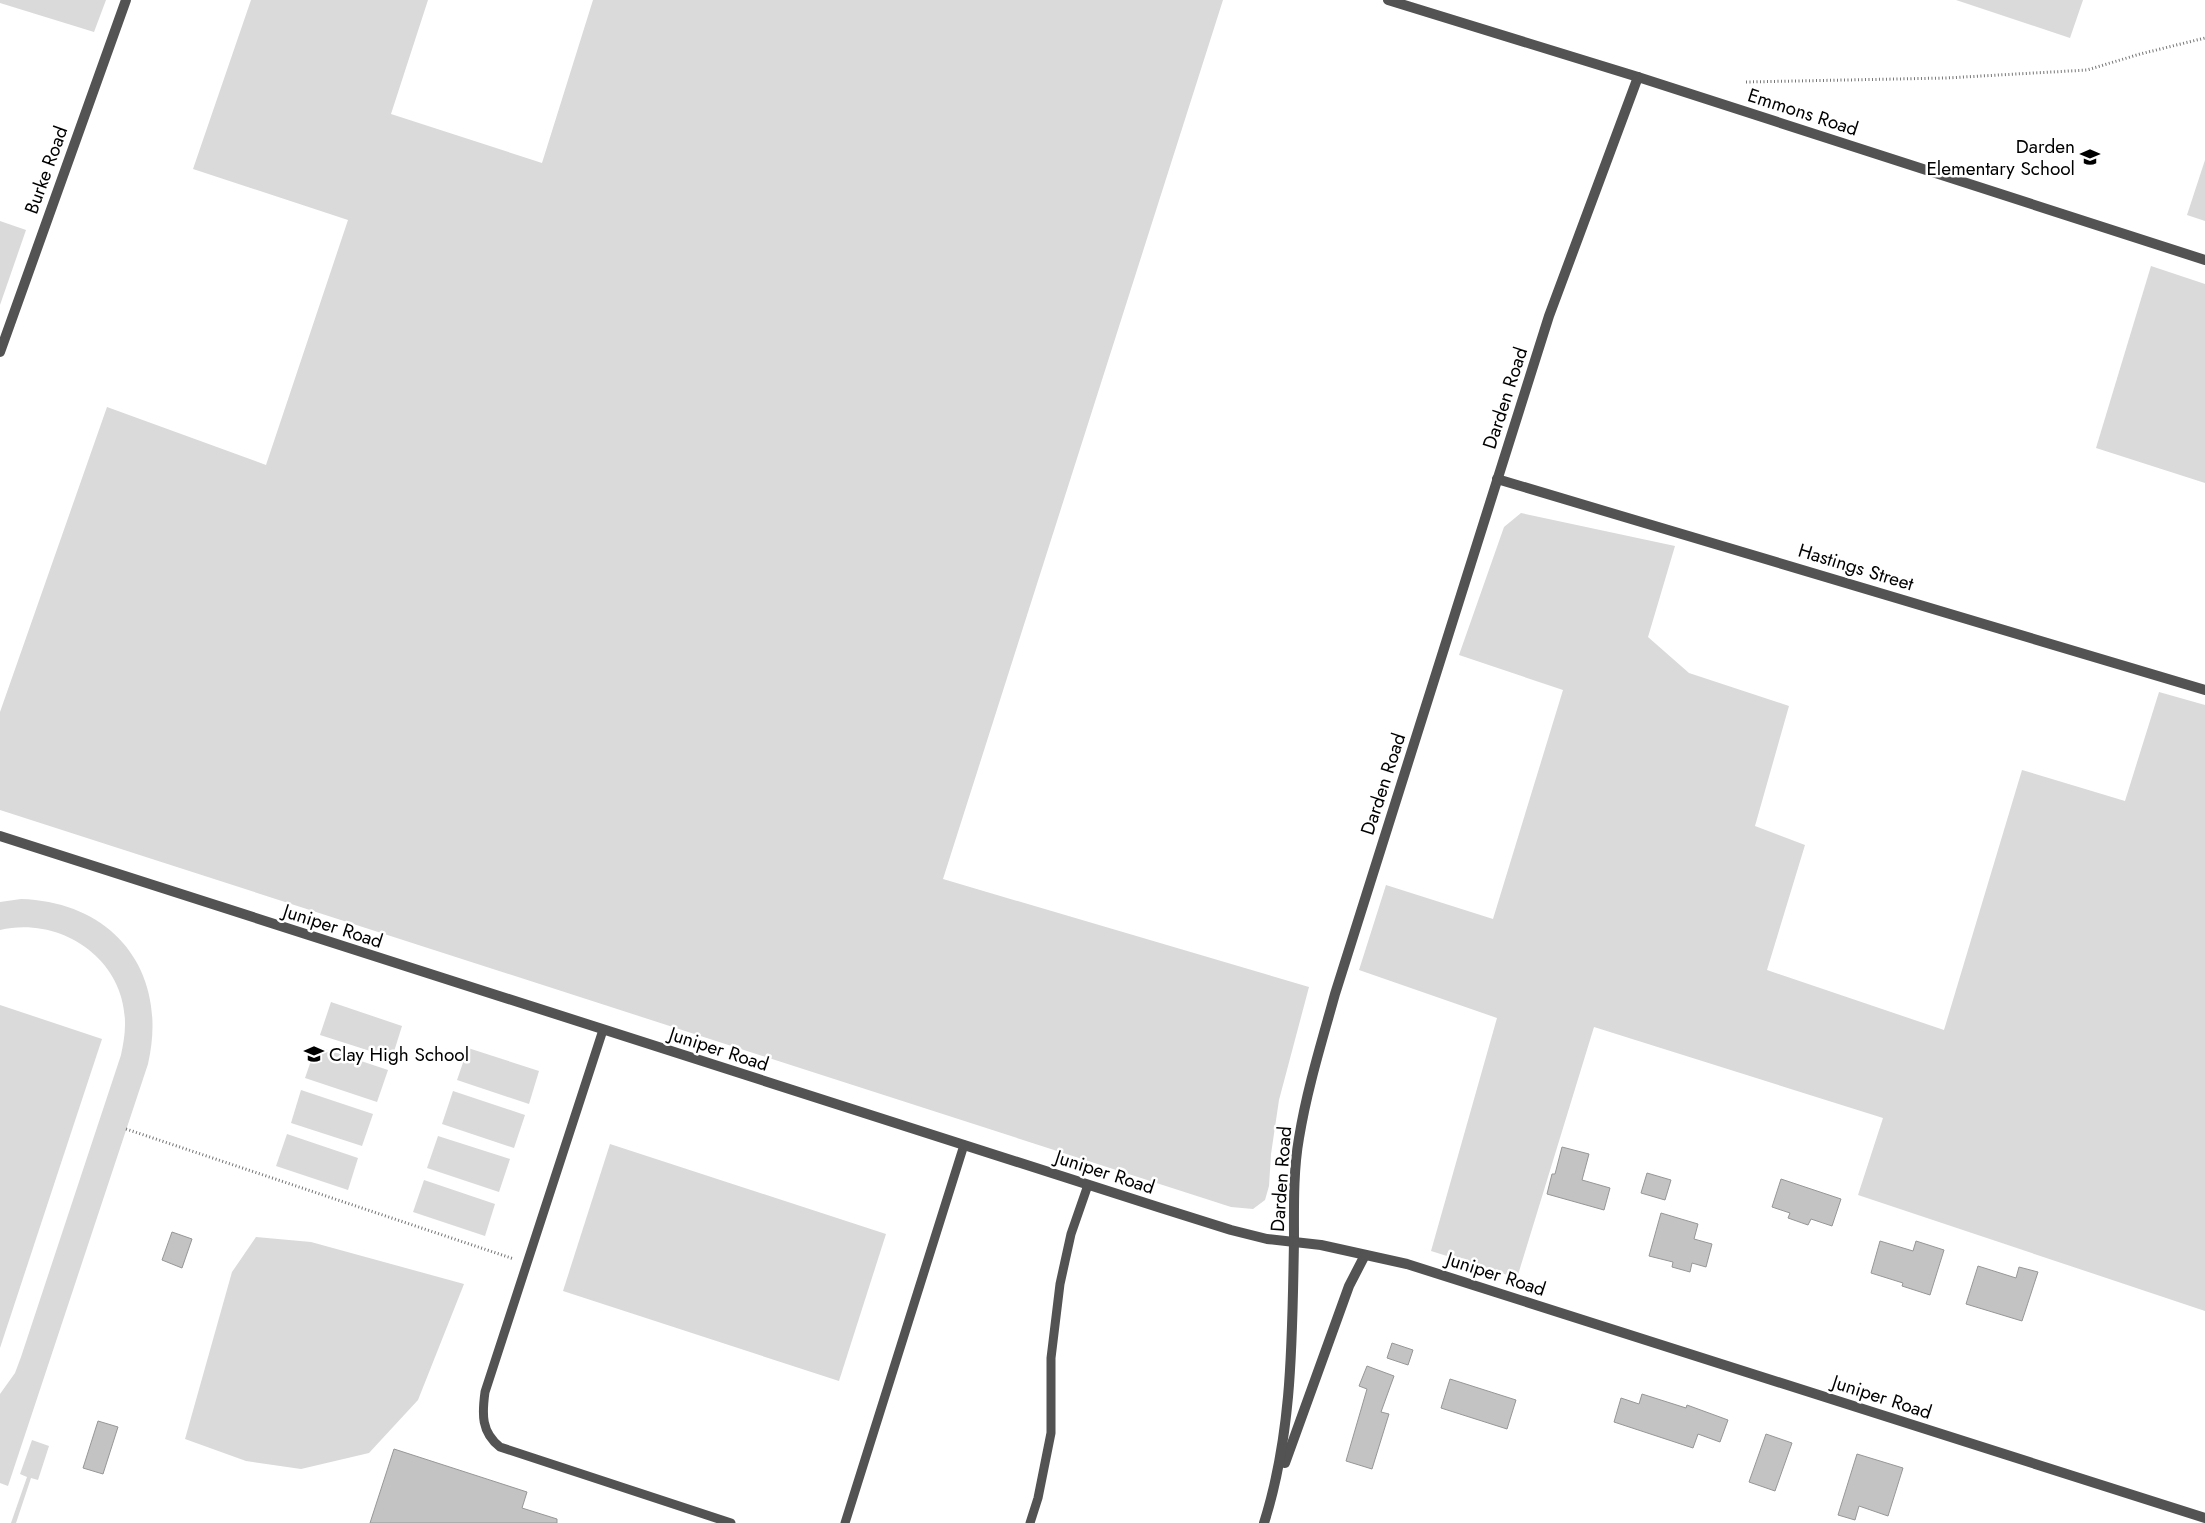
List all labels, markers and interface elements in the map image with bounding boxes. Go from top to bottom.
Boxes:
street label: Emmons Road [1744,81,1862,143]
street label: Burke Road [18,122,74,218]
place label: Darden Elementary School [1926,133,2075,182]
school or university icon: Darden Elementary School [2079,146,2101,168]
street label: Darden Road [1476,343,1534,453]
street label: Hastings Street [1795,537,1917,597]
street label: Darden Road [1354,729,1412,839]
street label: Juniper Road [277,896,386,955]
street label: Juniper Road [663,1019,772,1078]
place label: Clay High School [329,1041,469,1068]
school or university icon: Clay High School [303,1043,325,1065]
street label: Darden Road [1264,1125,1298,1233]
street label: Juniper Road [1049,1142,1158,1201]
street label: Juniper Road [1440,1244,1549,1303]
street label: Juniper Road [1826,1367,1935,1426]

